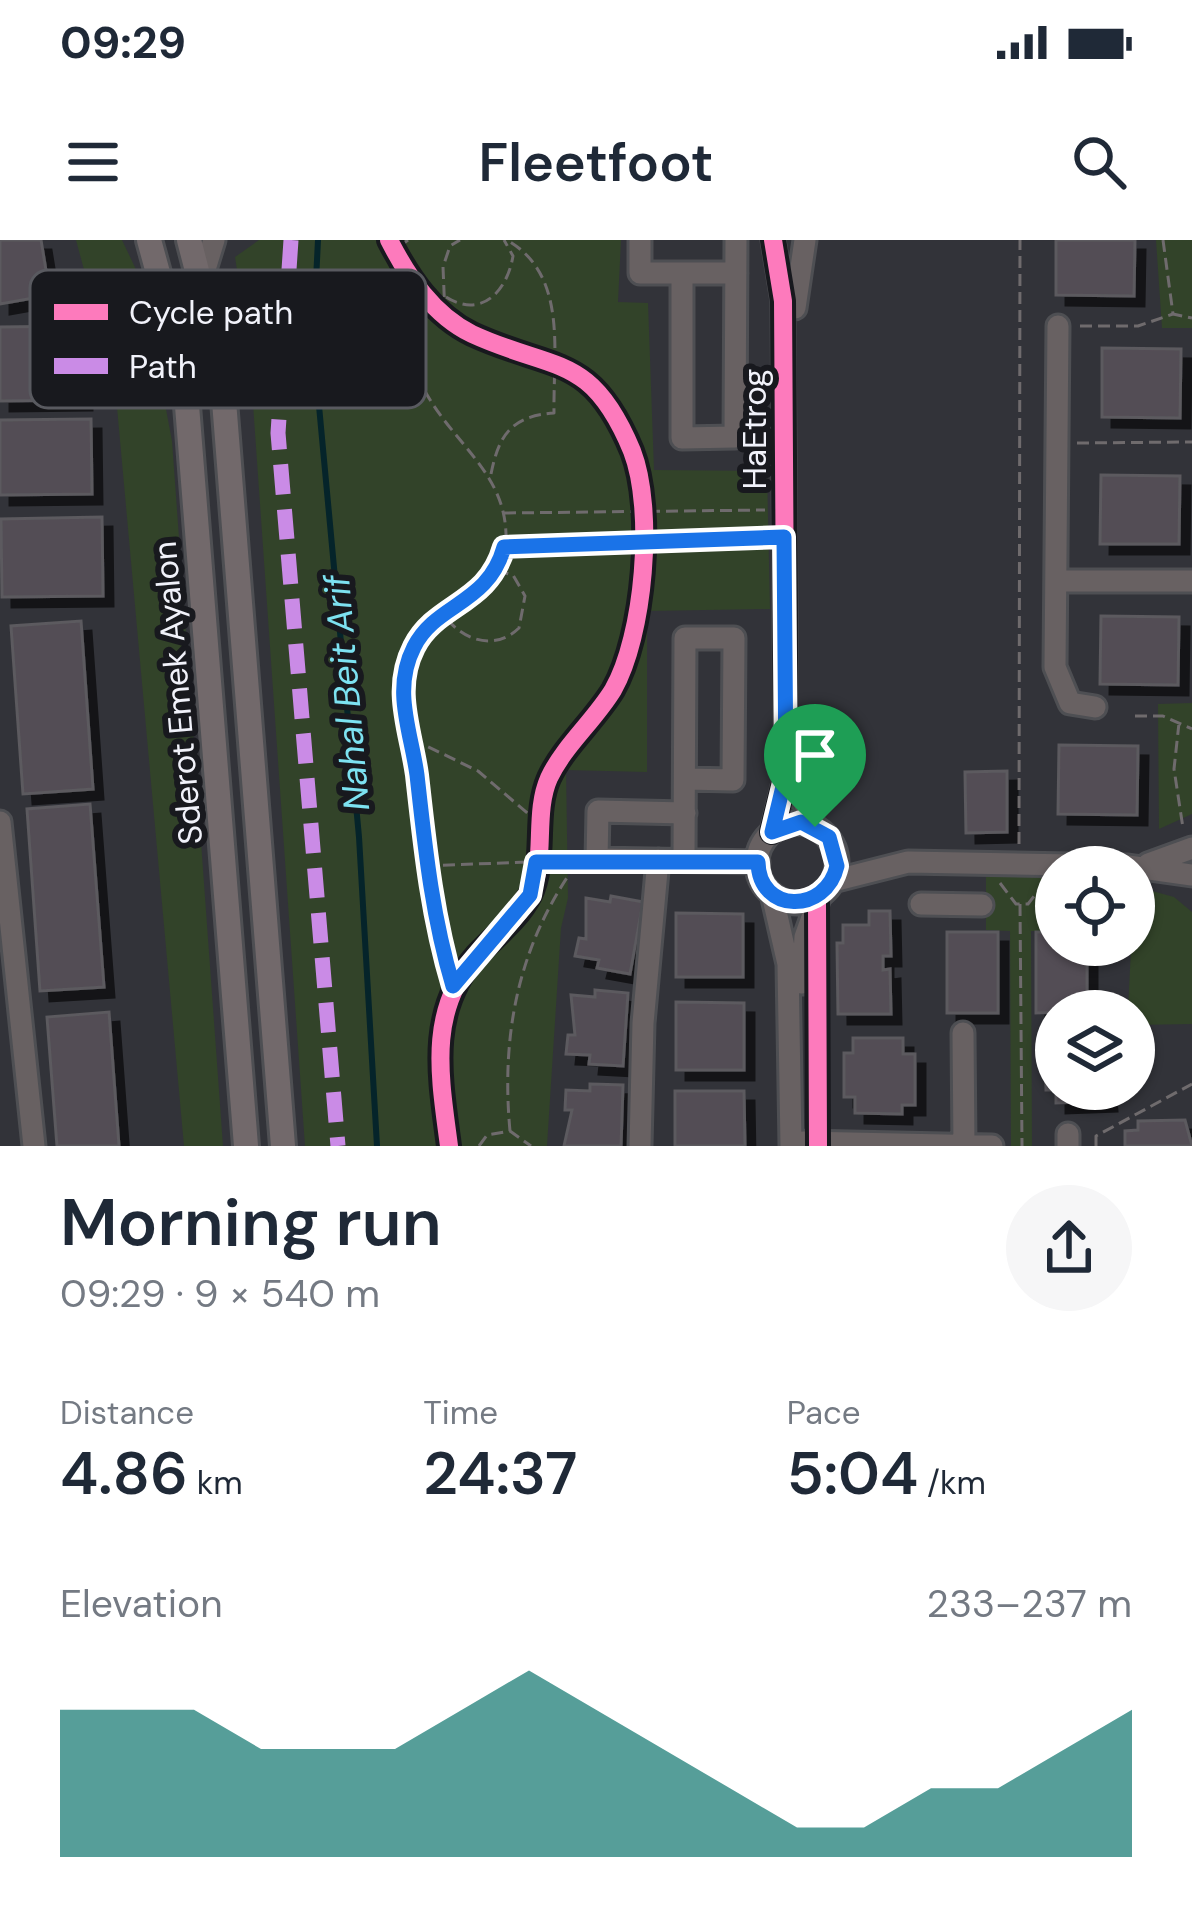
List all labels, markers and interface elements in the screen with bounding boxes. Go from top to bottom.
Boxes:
text: 09:29 [60,13,186,72]
text: Fleetfoot [478,127,714,198]
icon: menu [60,129,126,195]
icon: search [1066,129,1132,195]
legend [30,270,426,408]
text: Cycle path [129,291,293,334]
text: Path [129,345,197,388]
street label: HaEtrog [733,369,776,489]
street label: Sderot Emek Ayalon [143,540,212,846]
water label: Nahal Beit Arif [313,571,380,813]
pin [764,704,866,827]
icon: arrive [782,722,848,788]
map controls [1035,846,1155,1110]
button: locate [1035,846,1155,966]
button: layers [1035,990,1155,1110]
text: Morning run [60,1180,442,1265]
button: share [1006,1185,1132,1311]
text: 09:29 · 9 × 540 m [60,1268,380,1319]
text: Distance [60,1391,194,1434]
text: Time [423,1391,498,1434]
text: Pace [787,1391,861,1434]
text: 4.86 [60,1434,188,1513]
text: 24:37 [423,1434,577,1513]
text: 5:04 [787,1434,918,1513]
text: km [188,1461,243,1504]
text: /km [918,1461,986,1504]
text: Elevation [60,1578,223,1629]
text: 233–237 m [927,1578,1132,1629]

